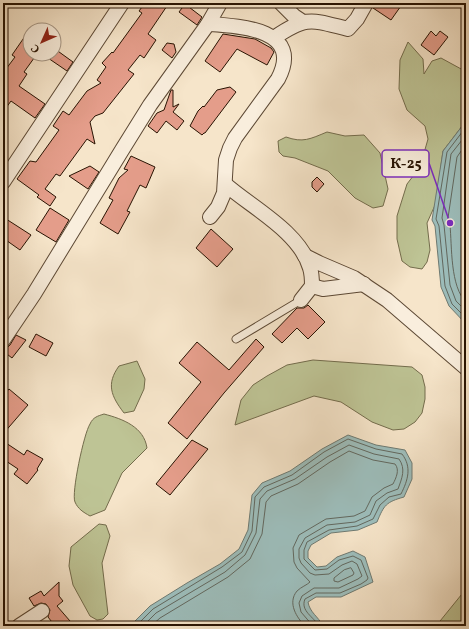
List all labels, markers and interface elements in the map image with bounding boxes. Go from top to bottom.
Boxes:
north arrow [22,22,62,62]
text: С [28,40,44,56]
callout: К-25 [382,150,429,177]
text: К-25 [390,154,422,175]

